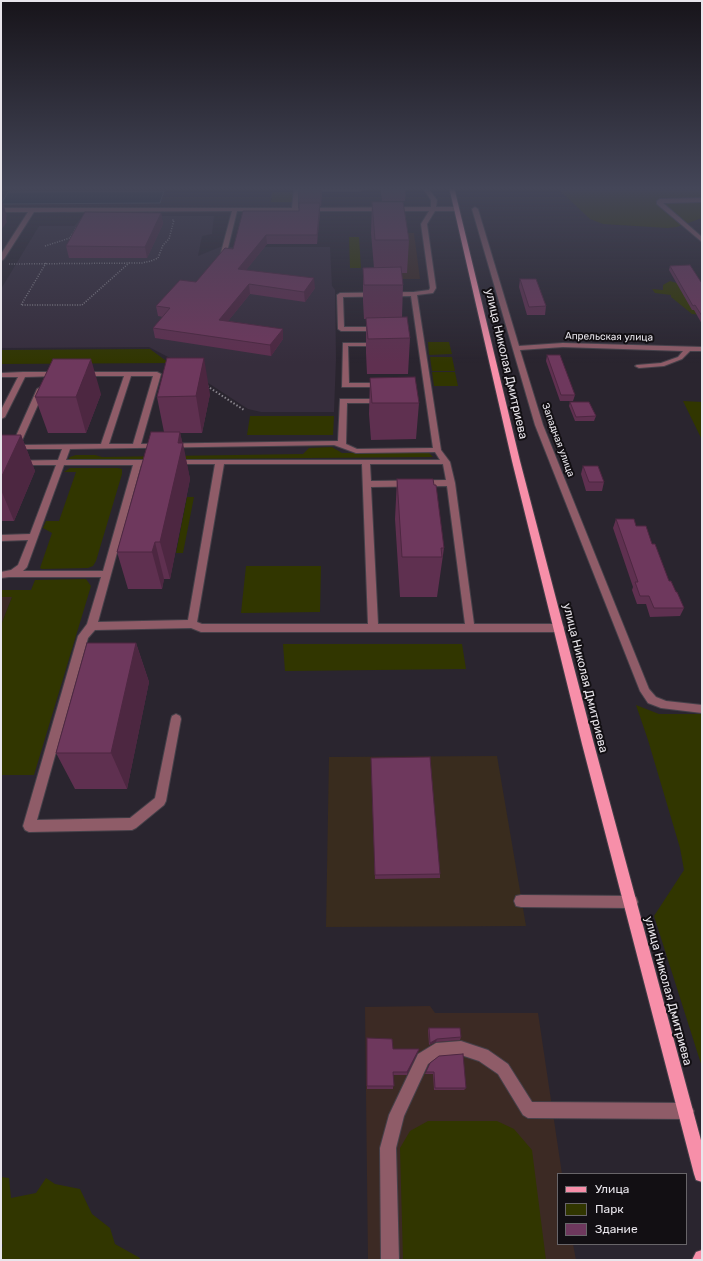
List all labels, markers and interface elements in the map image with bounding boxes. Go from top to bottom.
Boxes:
street label: улица Николая Дмитриева [482,287,530,441]
street label: Апрельская улица [565,330,653,344]
street label: Западная улица [539,402,577,478]
street label: улица Николая Дмитриева [559,602,611,754]
street label: улица Николая Дмитриева [641,915,695,1067]
legend [557,1173,687,1245]
text: Улица [595,1182,629,1196]
text: Парк [595,1202,624,1216]
text: Здание [595,1222,638,1236]

